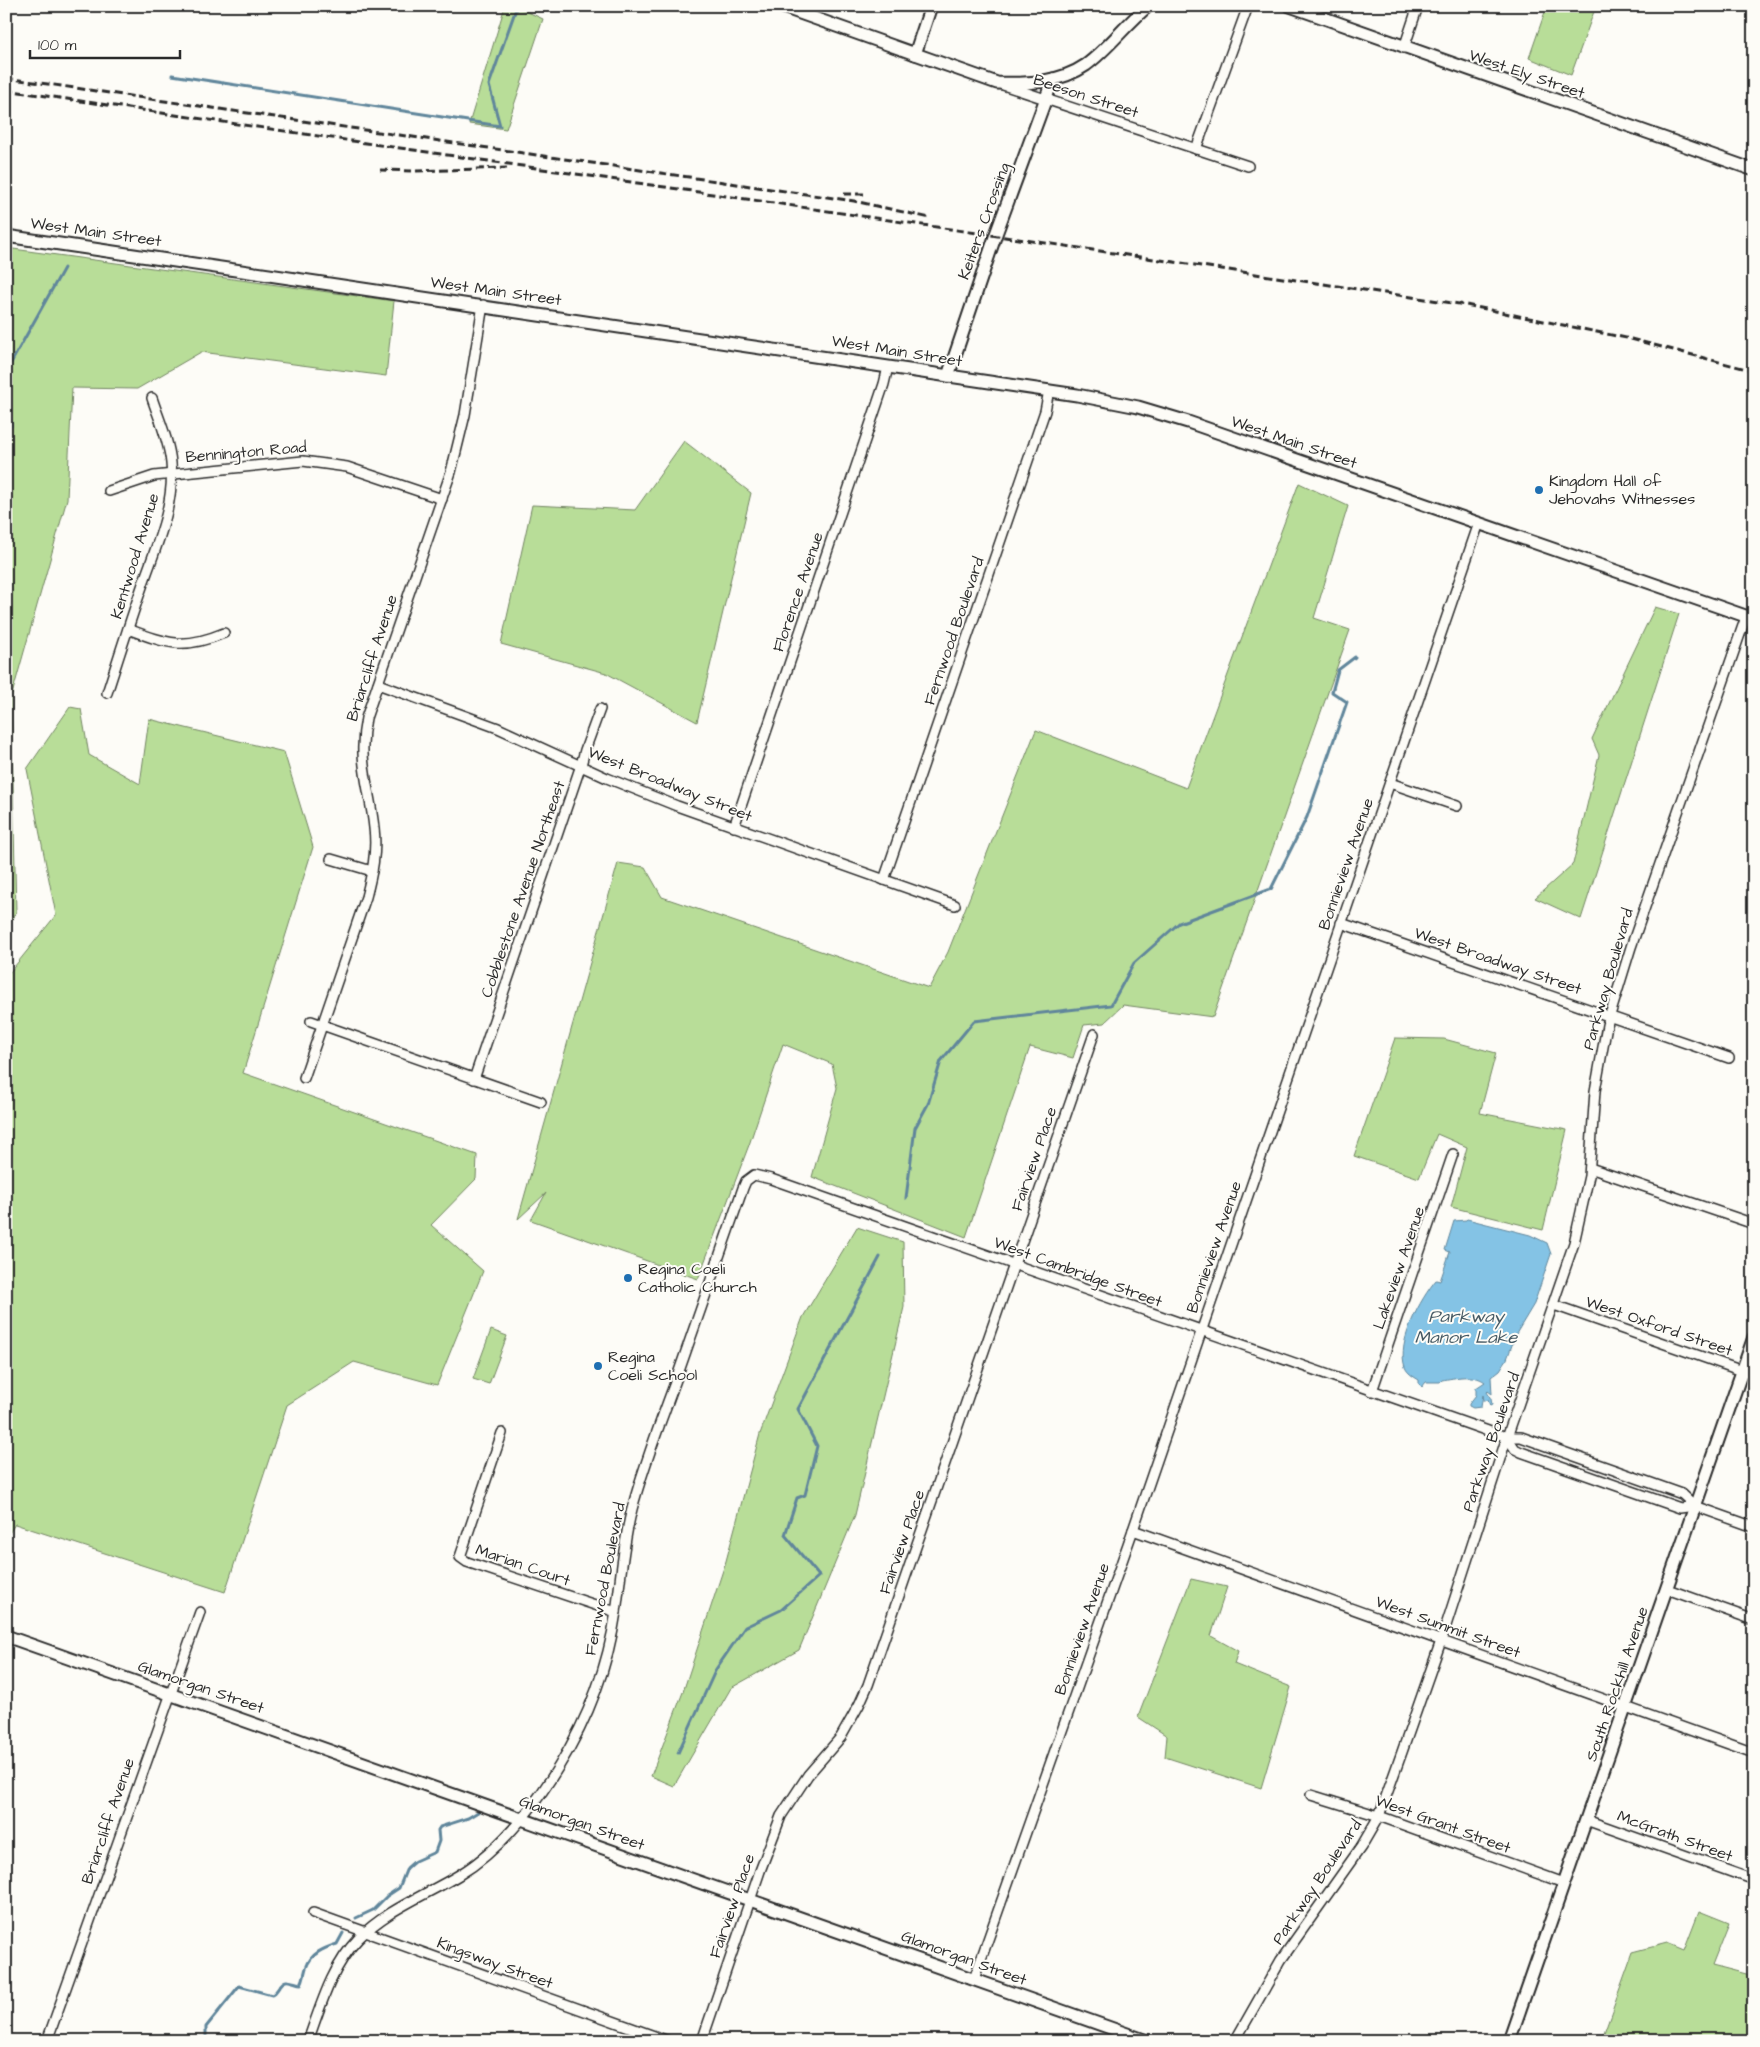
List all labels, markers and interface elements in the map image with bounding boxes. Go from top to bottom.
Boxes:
scale bar [30,28,180,60]
text: 100 m [38,35,77,56]
street label: West Ely Street [1466,44,1588,105]
street label: Beeson Street [1031,69,1142,124]
street label: Keiters Crossing [953,159,1016,283]
street label: West Main Street [29,212,163,252]
street label: West Main Street [429,271,563,311]
street label: West Main Street [830,330,965,372]
street label: West Main Street [1228,410,1361,474]
street label: Bennington Road [185,436,307,469]
place label: Kingdom Hall of Jehovahs Witnesses [1549,470,1695,510]
marker: Kingdom Hall of Jehovahs Witnesses [1533,484,1545,496]
street label: Kentwood Avenue [105,490,165,622]
street label: Florence Avenue [767,529,829,655]
street label: Fernwood Boulevard [918,554,990,708]
street label: Briarcliff Avenue [341,591,403,724]
street label: West Broadway Street [584,741,756,828]
street label: Cobblestone Avenue Northeast [475,777,571,1000]
street label: Bonnieview Avenue [1313,795,1379,933]
street label: Parkway Boulevard [1577,906,1640,1053]
street label: West Broadway Street [1411,922,1585,1001]
street label: Fairview Place [1006,1104,1062,1214]
street label: Bonnieview Avenue [1181,1178,1247,1316]
street label: Lakeview Avenue [1368,1203,1430,1332]
street label: West Cambridge Street [990,1231,1166,1314]
place label: Regina Coeli Catholic Church [638,1258,757,1298]
marker: Regina Coeli Catholic Church [622,1272,634,1284]
street label: West Oxford Street [1583,1291,1736,1362]
water label: Parkway Manor Lake [1415,1304,1519,1350]
place label: Regina Coeli School [608,1346,697,1386]
marker: Regina Coeli School [592,1360,604,1372]
street label: Parkway Boulevard [1457,1369,1526,1515]
street label: Fairview Place [874,1487,930,1597]
street label: Fernwood Boulevard [579,1501,631,1657]
street label: Marian Court [473,1538,574,1592]
street label: Bonnieview Avenue [1049,1560,1115,1698]
street label: West Summit Street [1373,1591,1524,1664]
street label: South Rockhill Avenue [1580,1603,1654,1764]
street label: Glamorgan Street [135,1655,268,1720]
street label: Briarcliff Avenue [76,1755,140,1887]
street label: West Grant Street [1372,1789,1514,1859]
street label: Glamorgan Street [516,1790,648,1857]
street label: McGrath Street [1614,1805,1736,1867]
street label: Parkway Boulevard [1267,1815,1368,1949]
street label: Fairview Place [704,1851,760,1961]
street label: Glamorgan Street [898,1925,1030,1992]
street label: Kingsway Street [434,1932,557,1995]

